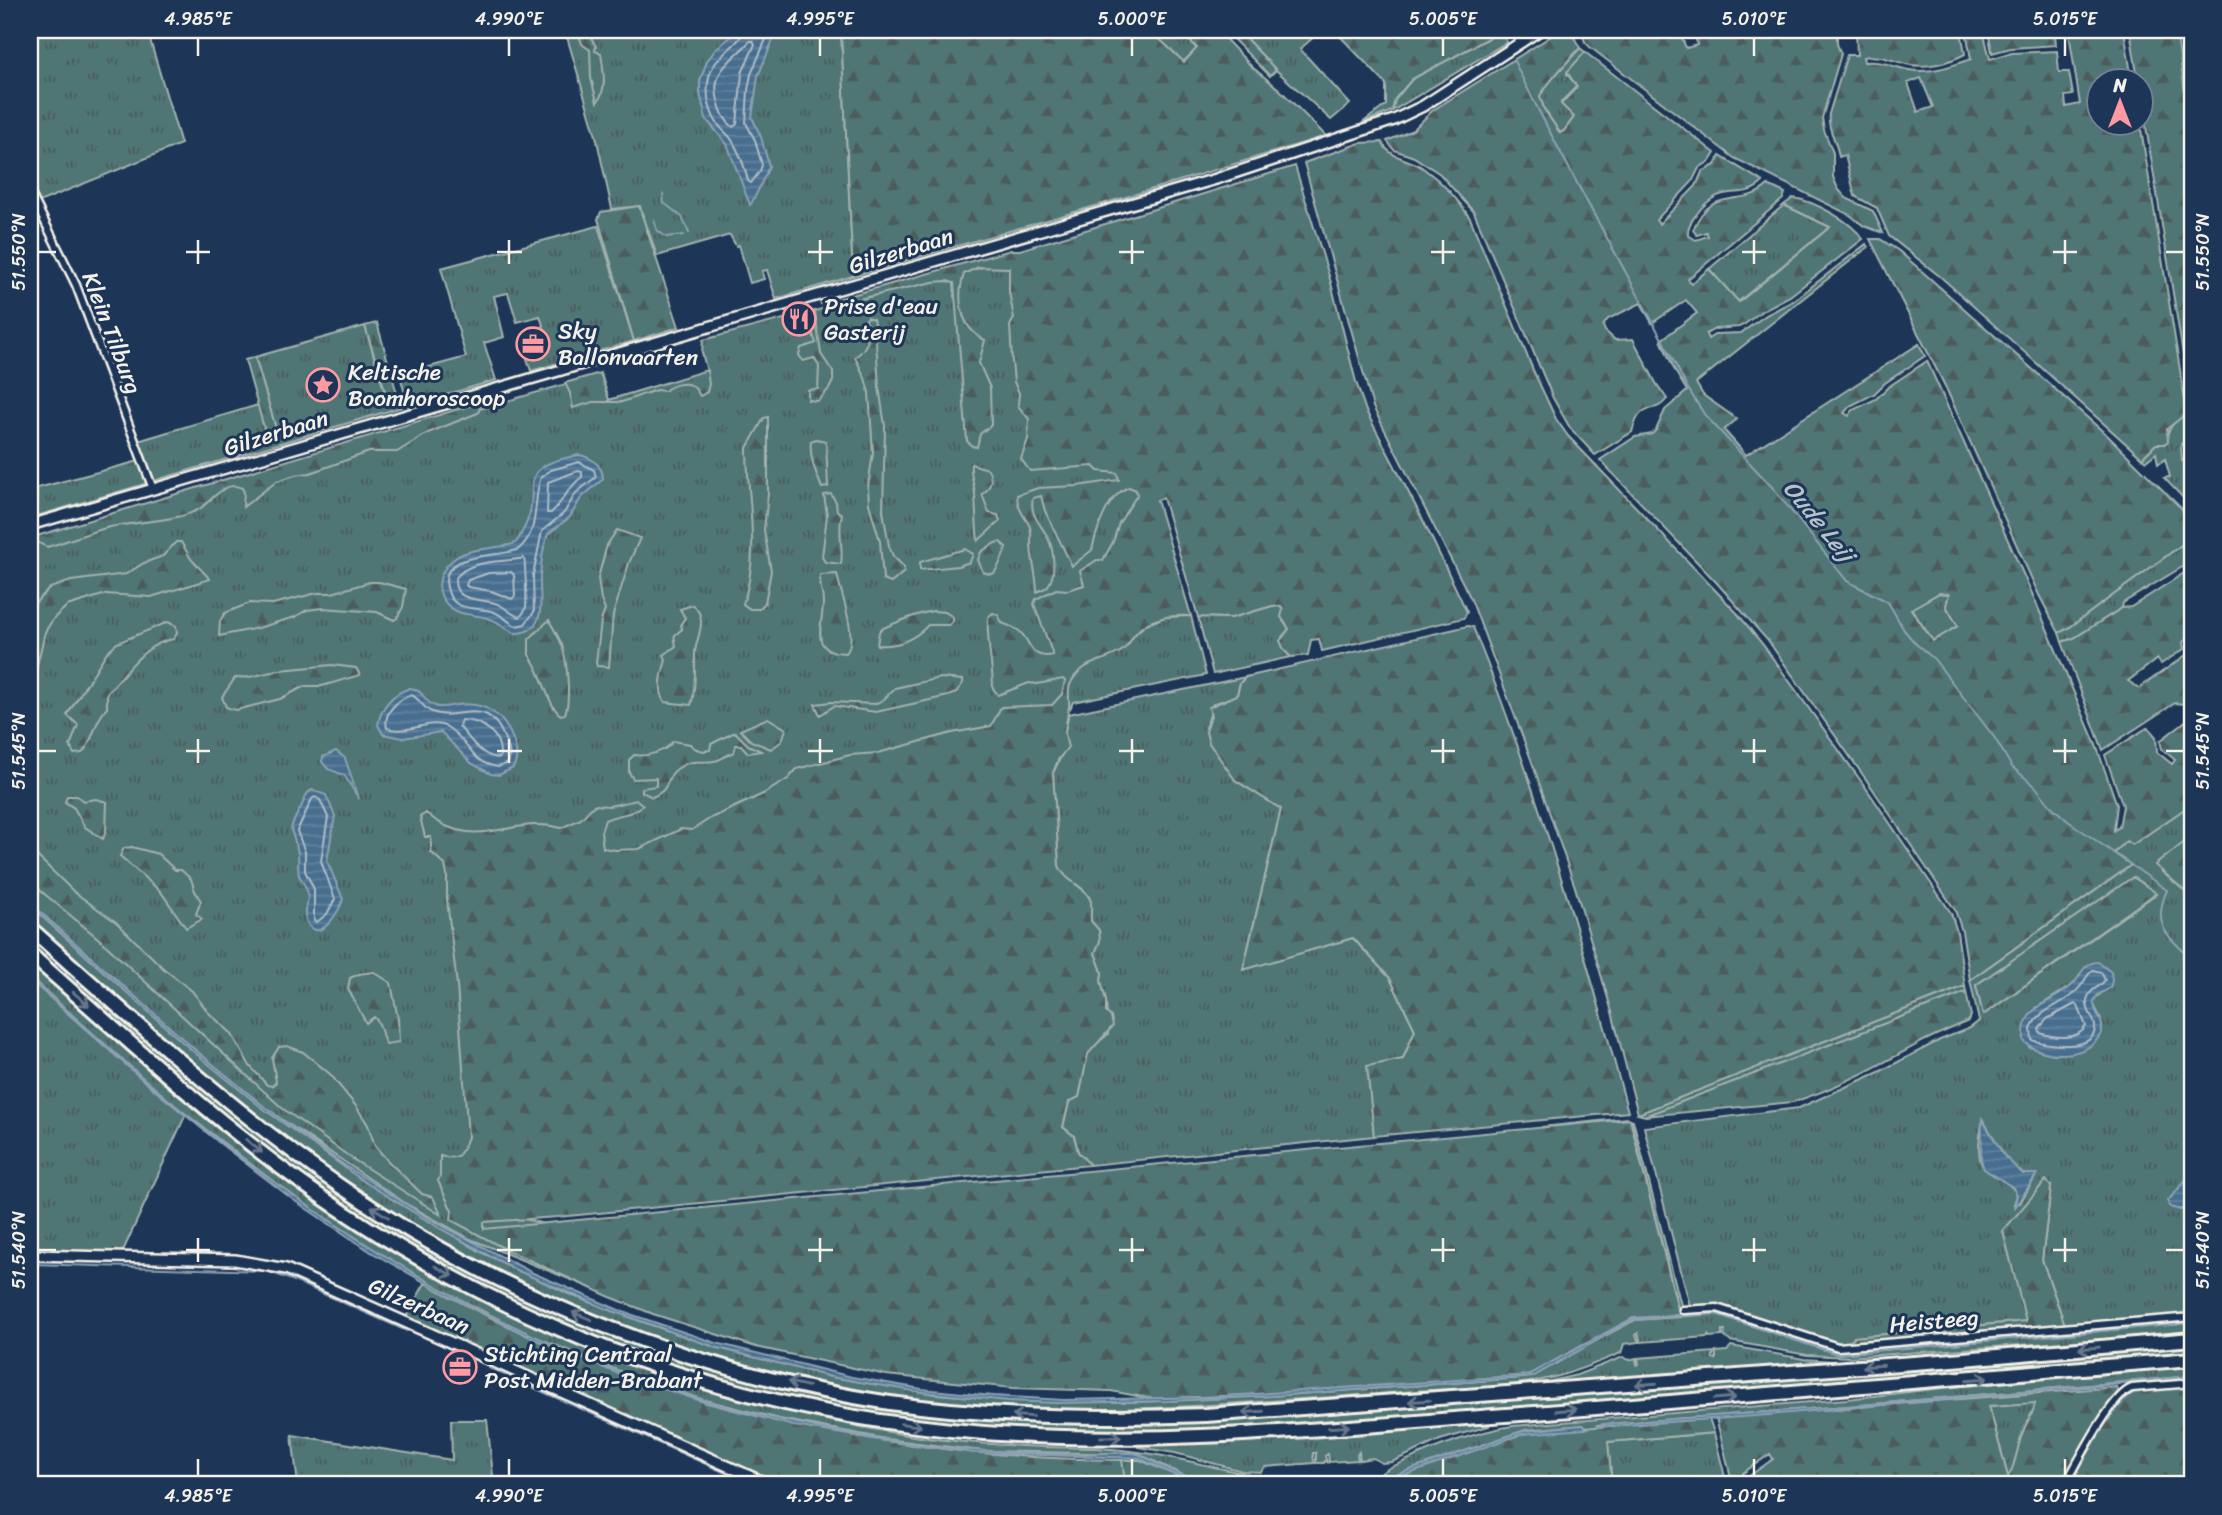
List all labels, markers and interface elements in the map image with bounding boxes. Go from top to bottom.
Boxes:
text: 4.985°E [164,3,233,35]
text: 4.990°E [475,3,544,35]
text: 4.995°E [786,3,855,35]
text: 5.000°E [1098,3,1167,35]
text: 5.005°E [1409,3,1478,35]
text: 5.010°E [1722,3,1787,35]
text: 5.015°E [2033,3,2098,35]
north arrow [2086,66,2156,136]
text: N [2112,69,2127,102]
text: 51.550°N [3,213,35,291]
text: 51.550°N [2187,213,2219,291]
street label: Gilzerbaan [844,216,958,286]
street label: Klein Tilburg [70,266,154,400]
place label: Prise d'eau Gasterij [824,286,938,353]
restaurant icon: Prise d'eau Gasterij [780,300,818,338]
place label: Sky Ballonvaarten [558,311,698,378]
office icon: Sky Ballonvaarten [514,325,552,363]
place label: Keltische Boomhoroscoop [348,352,505,419]
place icon: Keltische Boomhoroscoop [304,366,342,404]
street label: Gilzerbaan [219,398,333,468]
water label: Oude Leij [1772,470,1868,575]
text: 51.545°N [3,712,35,790]
text: 51.545°N [2187,712,2219,790]
one-way arrow [72,991,90,1007]
one-way arrow [245,1138,263,1154]
one-way arrow [371,1204,390,1219]
text: 51.540°N [3,1211,35,1289]
text: 51.540°N [2187,1211,2219,1289]
one-way arrow [433,1264,453,1278]
street label: Gilzerbaan [362,1265,476,1347]
street label: Heisteeg [1888,1297,1980,1345]
one-way arrow [571,1309,593,1321]
place label: Stichting Centraal Post Midden-Brabant [484,1334,704,1401]
one-way arrow [2078,1342,2100,1355]
office icon: Stichting Centraal Post Midden-Brabant [441,1348,479,1386]
one-way arrow [1862,1360,1885,1373]
one-way arrow [1965,1372,1988,1385]
one-way arrow [787,1377,810,1391]
one-way arrow [1636,1378,1658,1391]
one-way arrow [1713,1391,1735,1404]
one-way arrow [1409,1395,1431,1408]
one-way arrow [1554,1404,1577,1417]
one-way arrow [1242,1406,1265,1419]
one-way arrow [1012,1409,1035,1422]
one-way arrow [900,1418,922,1431]
one-way arrow [1327,1420,1350,1433]
one-way arrow [1100,1430,1123,1444]
text: 4.985°E [164,1480,233,1512]
text: 4.990°E [475,1480,544,1512]
text: 4.995°E [786,1480,855,1512]
text: 5.000°E [1098,1480,1167,1512]
text: 5.005°E [1409,1480,1478,1512]
text: 5.010°E [1722,1480,1787,1512]
text: 5.015°E [2033,1480,2098,1512]

